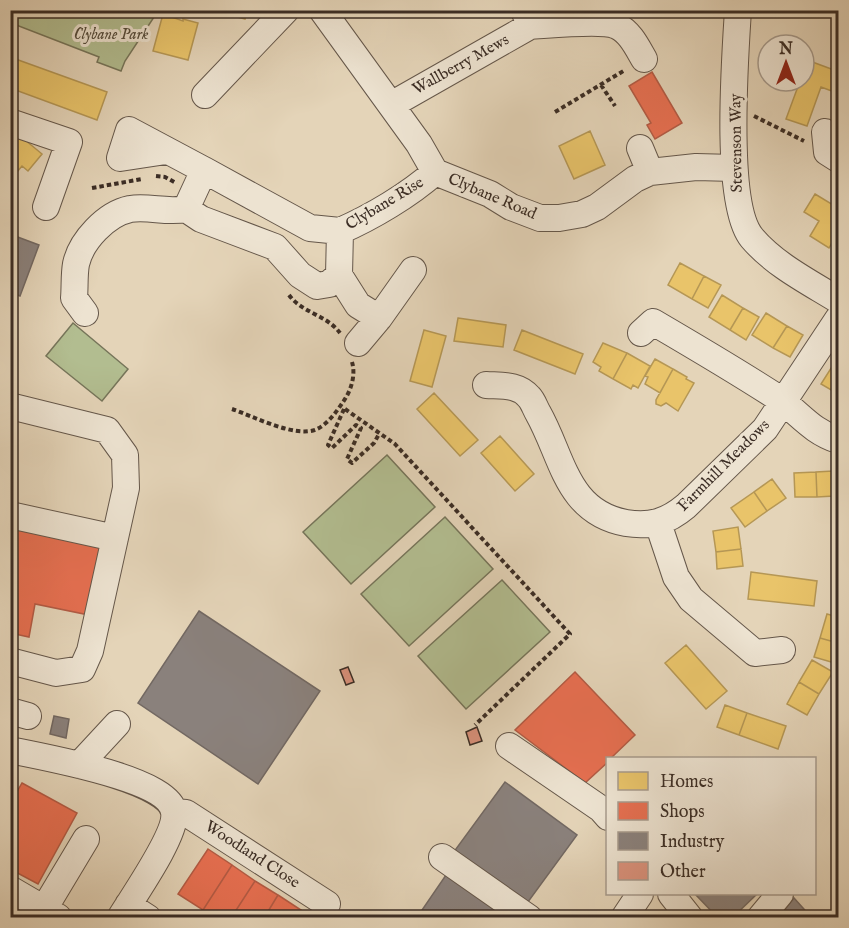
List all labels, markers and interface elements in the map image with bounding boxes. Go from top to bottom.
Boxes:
park label: Clybane Park [74,25,149,45]
street label: Wallberry Mews [409,30,513,100]
north arrow [756,33,816,93]
text: N [778,40,793,60]
street label: Stevenson Way [726,93,748,193]
street label: Clybane Road [445,169,540,225]
street label: Clybane Rise [342,173,428,235]
street label: Farmhill Meadows [674,415,775,516]
legend [606,757,816,895]
text: Homes [660,771,713,794]
text: Shops [660,801,705,824]
street label: Woodland Close [201,817,303,893]
text: Industry [660,831,724,854]
text: Other [660,861,706,884]

